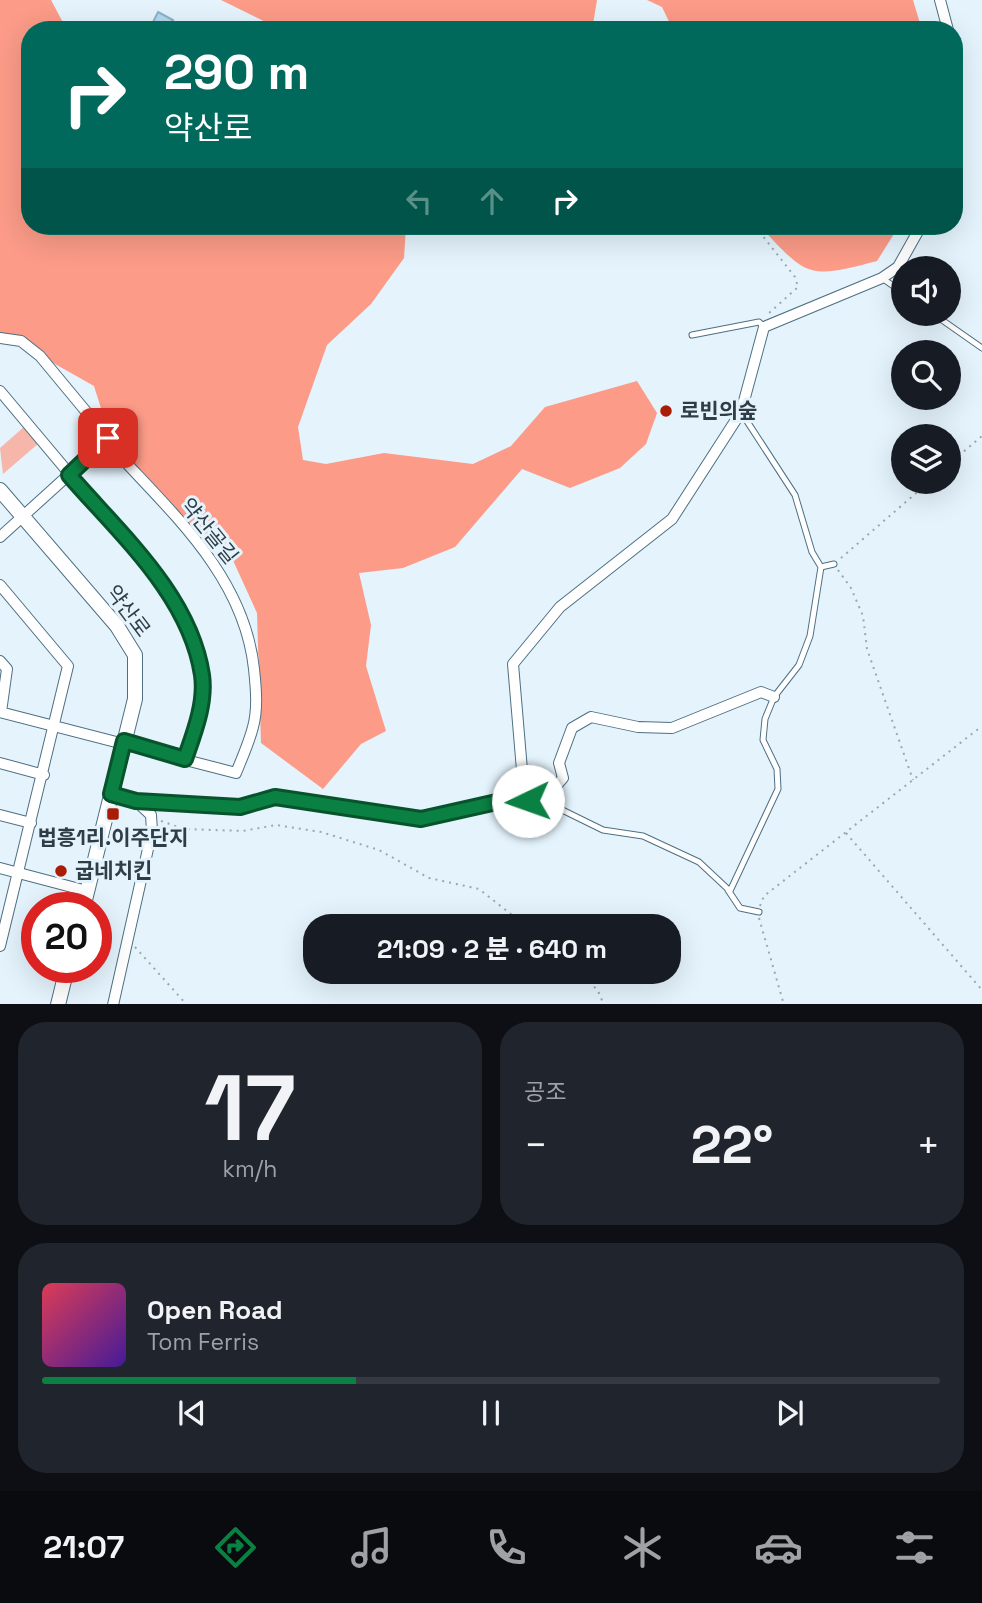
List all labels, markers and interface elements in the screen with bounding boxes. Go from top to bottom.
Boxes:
text: 290 m [164,41,309,103]
icon: right [49,49,140,140]
text: 약산로 [164,108,252,148]
icon: left [400,182,438,220]
icon: ahead [473,182,511,220]
icon: right [546,182,584,220]
map controls [891,256,961,494]
button: sound [891,256,961,326]
button: search [891,340,961,410]
place label: 로빈의숲 [680,397,757,424]
marker: 로빈의숲 [658,403,674,419]
pin [78,408,138,468]
icon: arrive [89,419,127,457]
button: layers [891,424,961,494]
street label: 약산골길 [175,492,244,569]
street label: 약산로 [100,579,157,642]
position arrow [491,764,565,838]
marker: 법흥1리.이주단지 [105,806,121,822]
place label: 법흥1리.이주단지 [38,824,189,851]
place label: 굽네치킨 [75,857,152,884]
marker: 굽네치킨 [53,863,69,879]
speed limit sign: 20 [21,892,112,983]
text: 21:09 · 2 분 · 640 m [377,932,607,966]
text: 17 [204,1050,296,1167]
text: 공조 [524,1077,566,1107]
text: 22° [691,1112,773,1178]
text: − [524,1121,548,1169]
text: + [916,1121,940,1169]
text: km/h [223,1154,277,1184]
text: Open Road [147,1293,283,1327]
text: Tom Ferris [147,1327,259,1357]
icon: previous [173,1394,211,1432]
icon: pause [472,1394,510,1432]
icon: next [771,1394,809,1432]
icon: directions [211,1523,260,1572]
icon: music [347,1523,396,1572]
icon: phone [482,1523,531,1572]
icon: climate [618,1523,667,1572]
icon: car [754,1523,803,1572]
icon: filters [890,1523,939,1572]
text: 21:07 [43,1527,124,1567]

